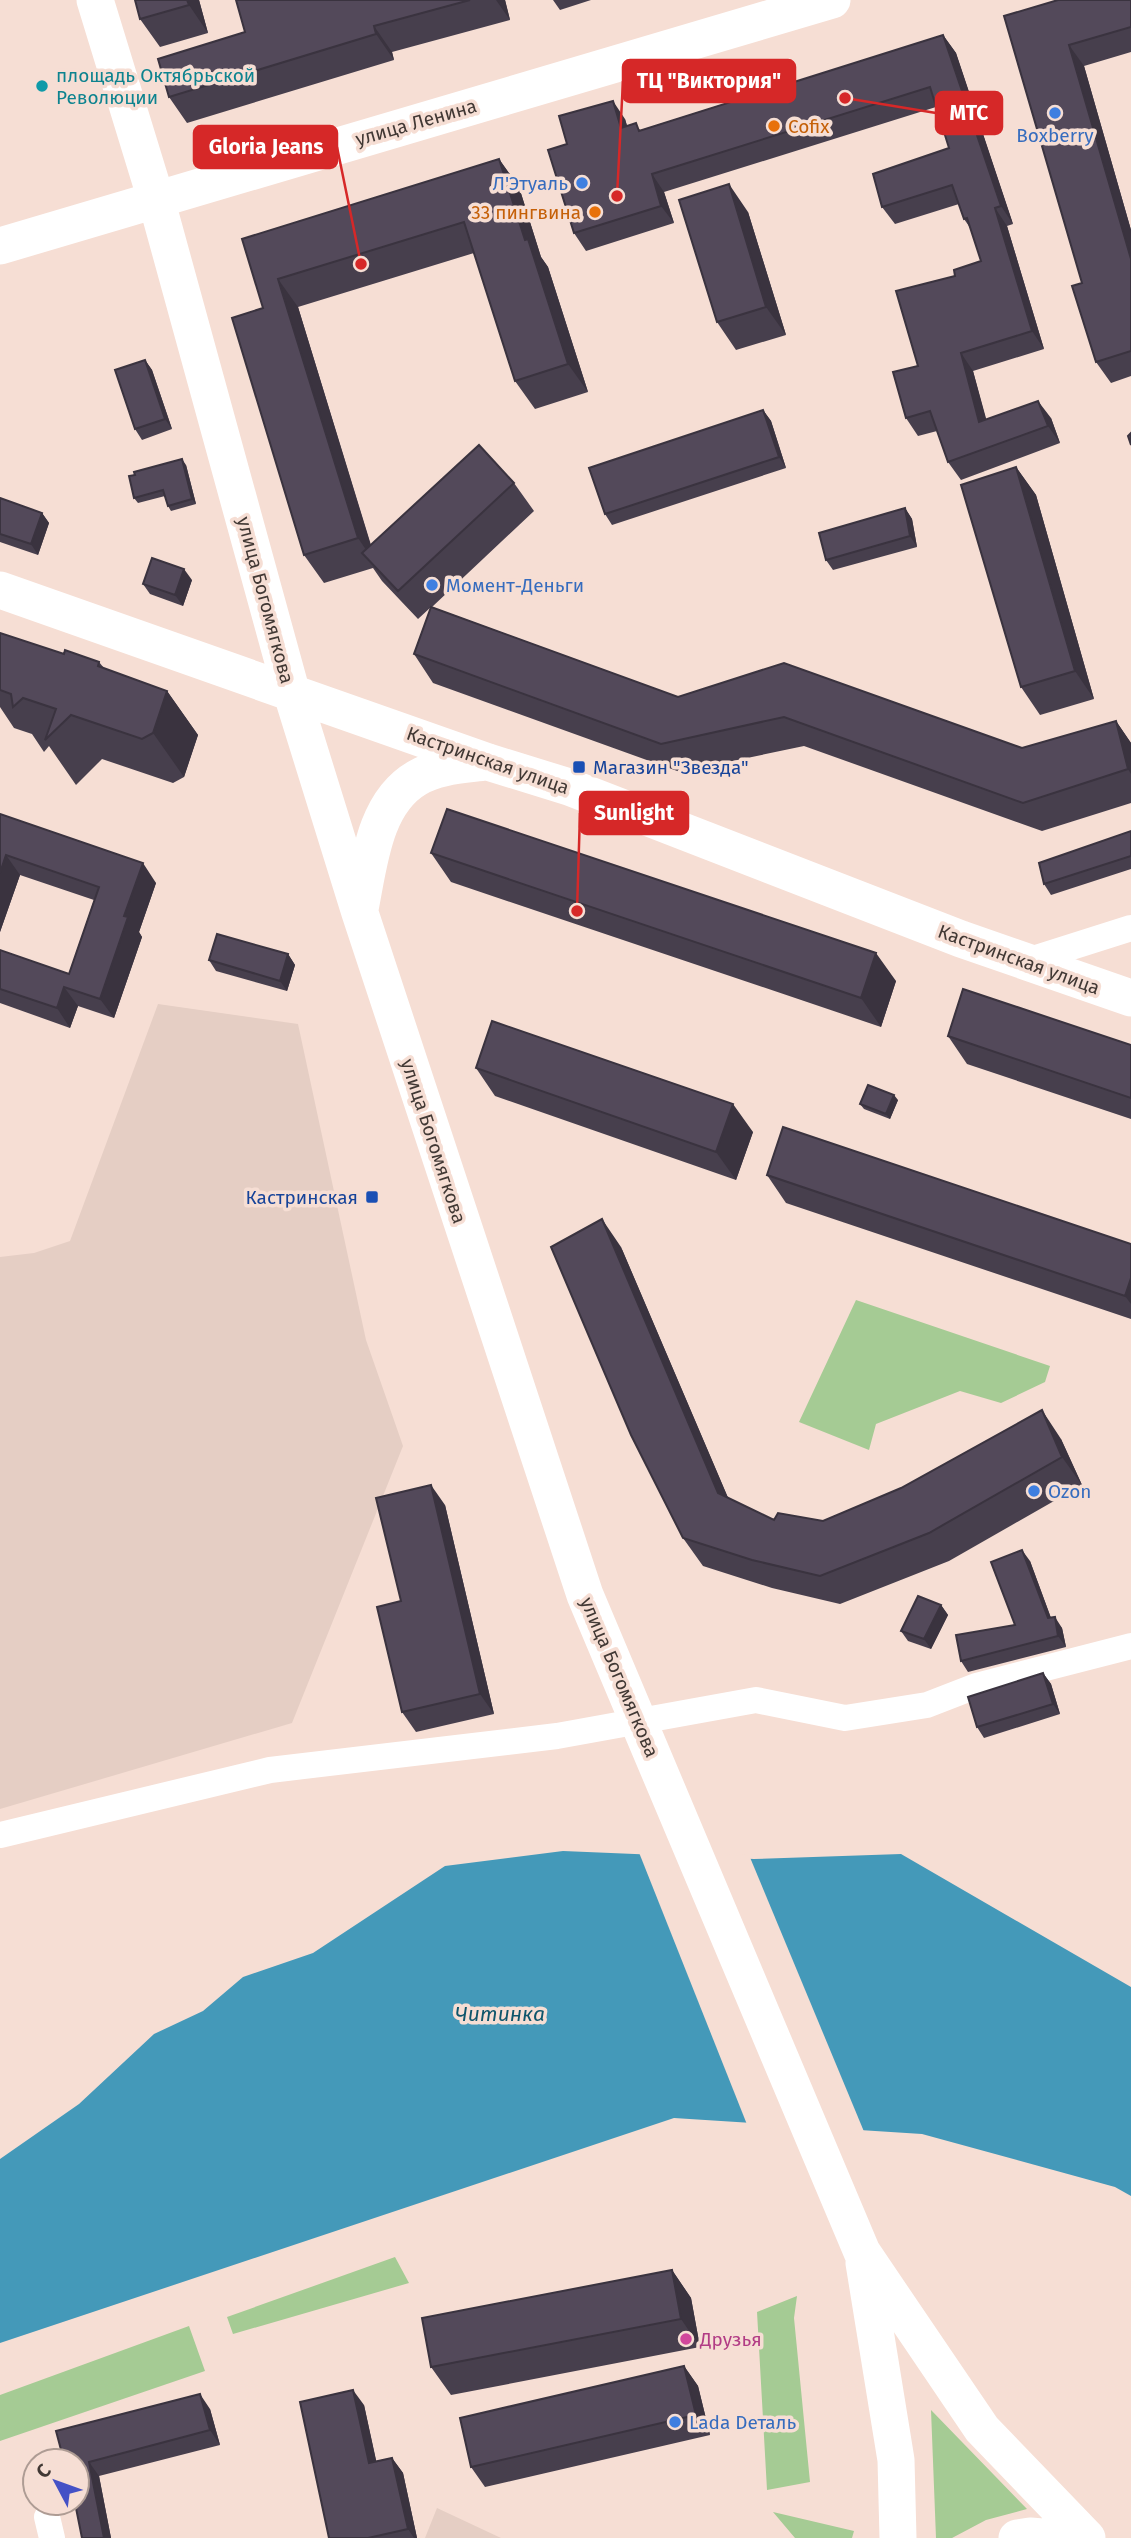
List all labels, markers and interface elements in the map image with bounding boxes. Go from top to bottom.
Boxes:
callout: ТЦ "Виктория" [623,60,795,102]
place label: площадь Октябрьской Революции [56,64,255,109]
text: ТЦ "Виктория" [637,68,781,94]
marker: площадь Октябрьской Революции [34,78,50,94]
callout: МТС [936,92,1002,134]
street label: улица Ленина [353,94,479,151]
text: МТС [950,100,988,126]
marker: Boxberry [1047,105,1063,121]
place label: Cofix [788,115,830,138]
marker: Cofix [766,118,782,134]
place label: Boxberry [1016,124,1094,147]
callout: Gloria Jeans [194,126,337,168]
text: Gloria Jeans [209,134,323,160]
place label: Л'Этуаль [492,172,568,195]
marker: Л'Этуаль [574,175,590,191]
place label: 33 пингвина [471,201,581,224]
marker: 33 пингвина [587,204,603,220]
street label: улица Богомягкова [232,514,299,686]
place label: Момент-Деньги [446,574,584,597]
marker: Момент-Деньги [424,577,440,593]
street label: Кастринская улица [404,722,572,799]
place label: Магазин "Звезда" [593,756,749,779]
marker: Магазин "Звезда" [571,759,587,775]
callout: Sunlight [580,792,688,834]
text: Sunlight [594,800,675,826]
street label: Кастринская улица [935,920,1103,999]
street label: улица Богомягкова [396,1056,471,1226]
place label: Кастринская [246,1186,358,1209]
marker: Кастринская [364,1189,380,1205]
place label: Ozon [1048,1480,1091,1503]
marker: Ozon [1026,1483,1042,1499]
street label: улица Богомягкова [575,1594,664,1761]
water label: Читинка [455,2001,545,2027]
place label: Друзья [699,2328,762,2351]
marker: Друзья [678,2331,694,2347]
place label: Lada Dеталь [689,2411,797,2434]
marker: Lada Dеталь [667,2414,683,2430]
north arrow [21,2447,91,2517]
text: С [31,2459,56,2483]

